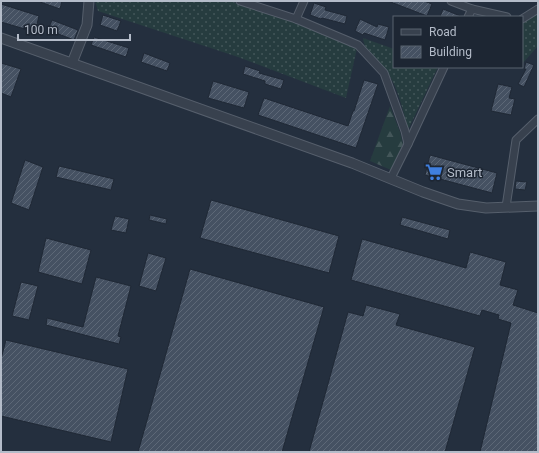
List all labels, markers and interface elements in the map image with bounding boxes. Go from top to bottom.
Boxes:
scale bar [18,16,130,42]
legend [393,16,523,68]
text: 100 m [24,23,58,37]
text: Road [429,25,457,39]
text: Building [429,45,472,59]
supermarket icon: Smart [424,162,444,182]
place label: Smart [447,165,482,180]

